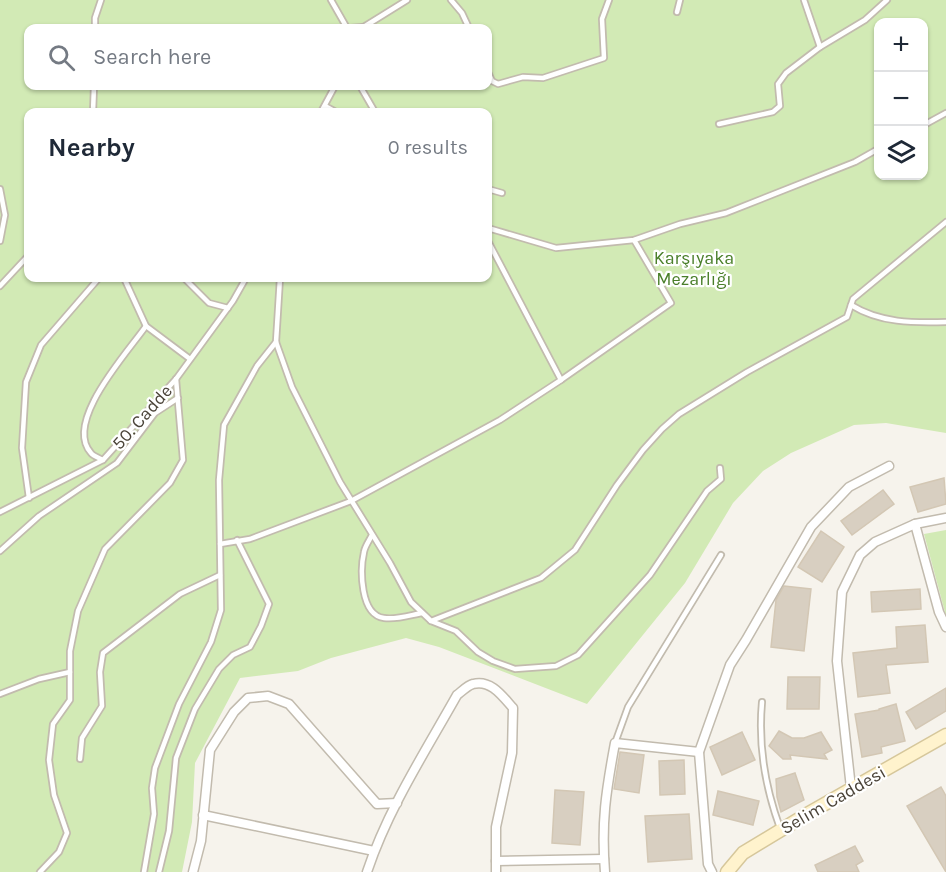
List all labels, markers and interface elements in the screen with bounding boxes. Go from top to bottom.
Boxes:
map controls [874,18,928,180]
button: + [874,18,928,72]
search box [24,24,492,90]
icon: search [45,41,78,74]
text: Search here [93,44,211,70]
button: − [874,72,928,126]
button: layers [874,126,928,180]
text: Nearby [48,132,135,163]
text: 0 results [388,136,468,159]
park label: Karşıyaka Mezarlığı [654,247,734,290]
street label: 50. Cadde [107,380,177,454]
street label: Selim Caddesi [776,761,890,839]

